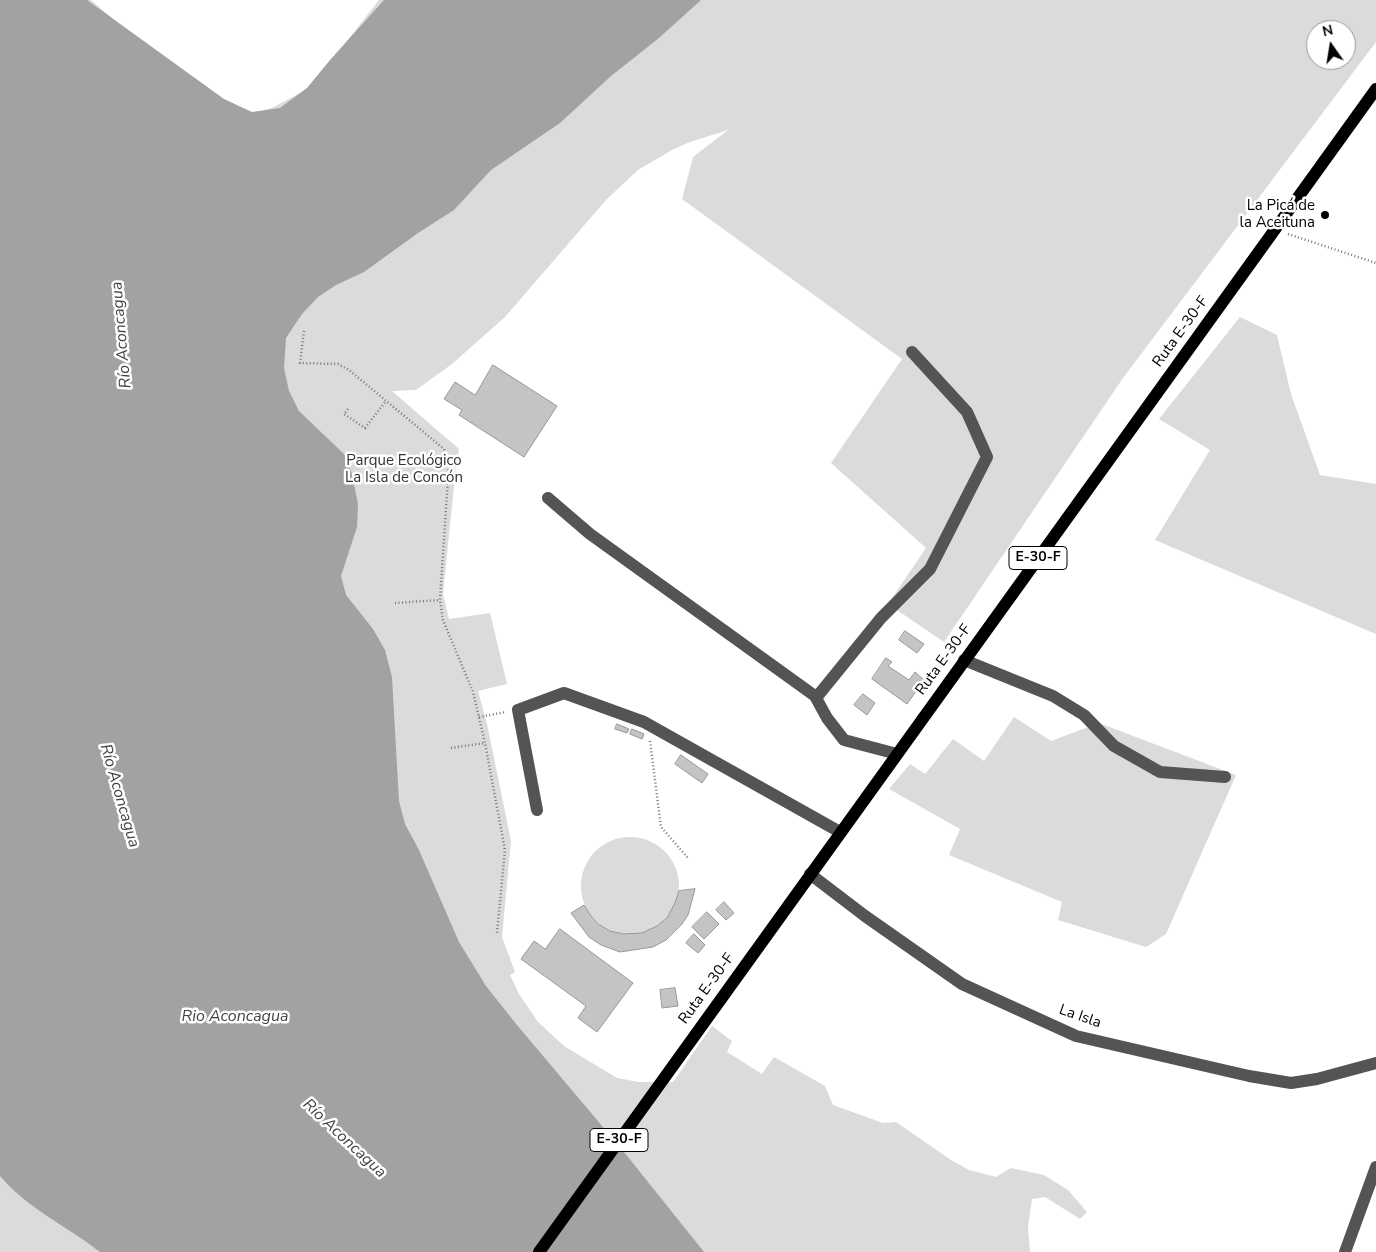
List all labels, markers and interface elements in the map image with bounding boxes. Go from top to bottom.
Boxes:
north arrow [1306,20,1356,70]
text: N [1320,20,1335,41]
place label: La Picá de la Aceituna [1240,197,1315,232]
marker: La Picá de la Aceituna [1319,209,1331,221]
water label: Río Aconcagua [108,281,136,389]
street label: Ruta E-30-F [1149,293,1213,371]
park label: Parque Ecológico La Isla de Concón [345,452,463,487]
road number: E-30-F [1009,546,1067,570]
street label: Ruta E-30-F [912,621,976,699]
water label: Río Aconcagua [95,742,143,850]
street label: Ruta E-30-F [675,950,739,1028]
street label: La Isla [1057,1001,1103,1033]
water label: Rio Aconcagua [182,1007,288,1027]
water label: Río Aconcagua [298,1096,390,1182]
road number: E-30-F [590,1128,648,1152]

